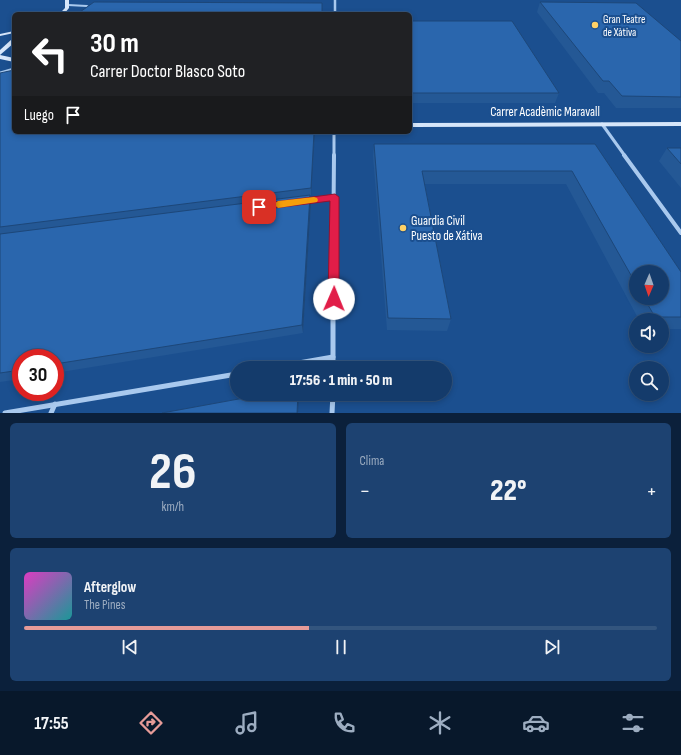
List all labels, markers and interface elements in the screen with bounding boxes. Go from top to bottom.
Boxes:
place label: Gran Teatre de Xàtiva [603,13,645,39]
marker: Gran Teatre de Xàtiva [590,20,600,30]
text: 30 m [90,27,139,60]
icon: left [24,28,76,80]
text: Carrer Doctor Blasco Soto [90,61,245,82]
icon: arrive [62,104,84,126]
street label: Carrer Acadèmic Maravall [490,104,600,120]
text: Luego [24,106,54,125]
pin [242,190,276,224]
icon: arrive [248,196,270,218]
place label: Guardia Civil Puesto de Xátiva [411,213,482,244]
marker: Guardia Civil Puesto de Xátiva [398,223,408,233]
north arrow [629,265,669,305]
map controls [629,265,669,401]
position arrow [313,278,355,320]
button: sound [629,313,669,353]
speed limit sign: 30 [12,349,64,401]
button: search [629,361,669,401]
text: 17:56 · 1 min · 50 m [290,371,392,390]
text: 26 [149,441,196,504]
text: Clima [360,453,384,469]
text: 22° [490,473,527,509]
text: − [360,478,370,505]
text: + [646,478,657,505]
text: km/h [162,499,184,515]
text: Afterglow [84,578,136,597]
text: The Pines [84,597,125,613]
icon: previous [119,636,141,658]
icon: pause [330,636,352,658]
icon: next [541,636,563,658]
icon: directions [137,709,165,737]
icon: music [233,709,261,737]
icon: phone [330,709,358,737]
icon: climate [426,709,454,737]
icon: car [522,709,550,737]
icon: filters [619,709,647,737]
text: 17:55 [34,713,69,734]

